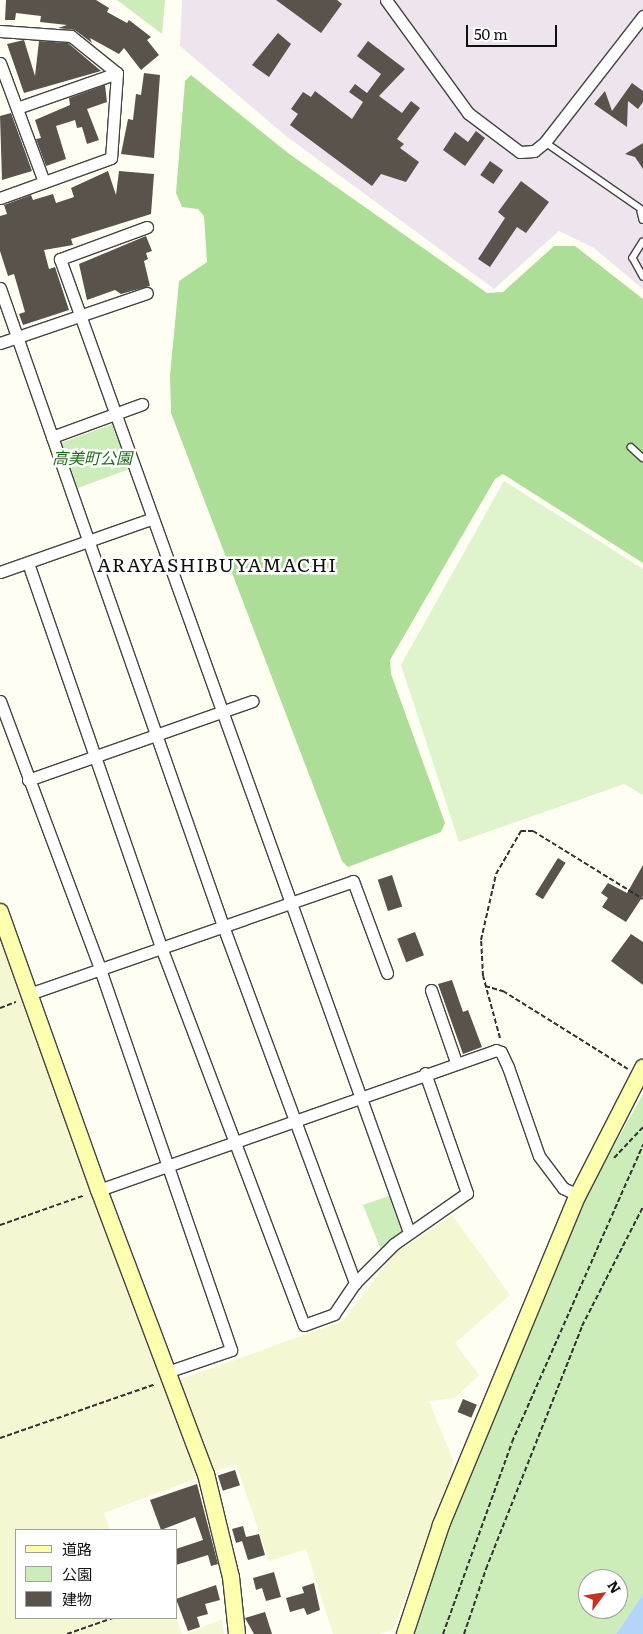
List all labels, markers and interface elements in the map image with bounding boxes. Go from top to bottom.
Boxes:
scale bar [468,15,559,47]
text: 50 m [474,22,508,45]
park label: 高美町公園 [52,447,132,467]
district label: ARAYASHIBUYAMACHI [95,554,339,576]
legend [15,1529,178,1619]
text: 道路 [62,1537,92,1560]
text: 公園 [62,1562,92,1585]
north arrow [578,1569,628,1619]
text: N [603,1577,627,1597]
text: 建物 [62,1587,92,1610]

